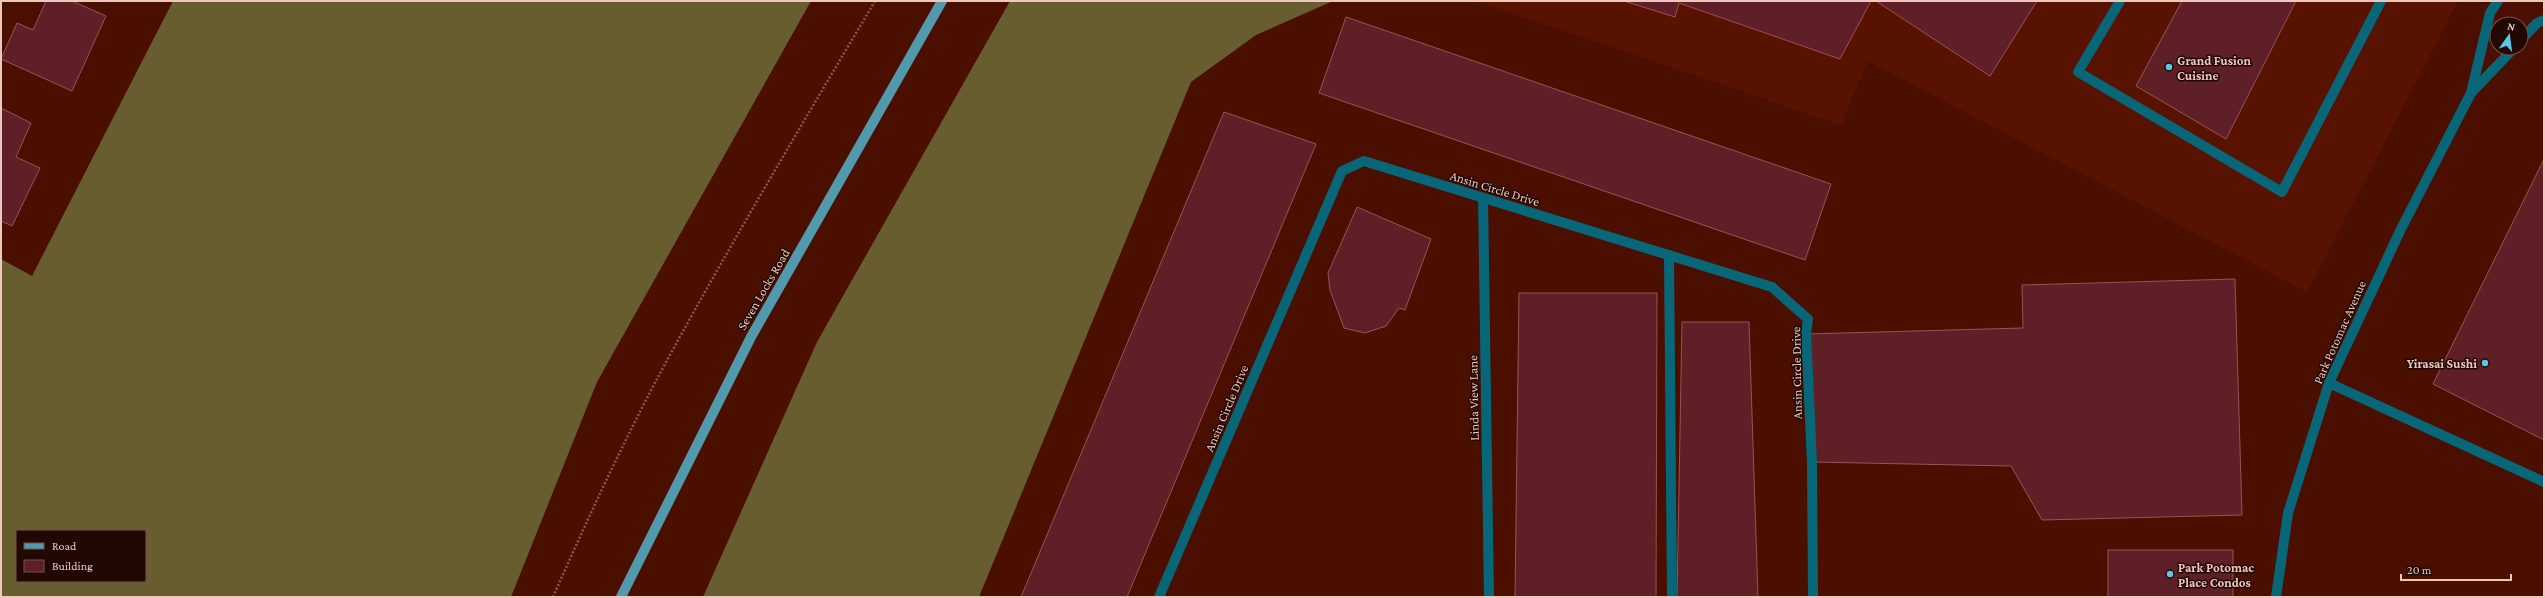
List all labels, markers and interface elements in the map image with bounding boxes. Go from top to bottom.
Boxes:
north arrow [2489,16,2529,56]
text: N [2506,20,2517,33]
place label: Grand Fusion Cuisine [2177,53,2252,83]
marker: Grand Fusion Cuisine [2164,62,2174,72]
street label: Ansin Circle Drive [1448,168,1542,209]
street label: Seven Locks Road [734,246,793,332]
street label: Park Potomac Avenue [2310,278,2369,386]
street label: Ansin Circle Drive [1788,326,1805,420]
street label: Linda View Lane [1465,355,1482,441]
place label: Yirasai Sushi [2407,356,2477,371]
marker: Yirasai Sushi [2480,358,2490,368]
street label: Ansin Circle Drive [1201,362,1252,454]
legend [16,530,146,582]
text: Road [52,539,77,553]
scale bar [2401,556,2511,582]
text: Building [52,559,93,573]
place label: Park Potomac Place Condos [2178,560,2254,590]
text: 20 m [2407,563,2432,577]
marker: Park Potomac Place Condos [2165,569,2175,579]

